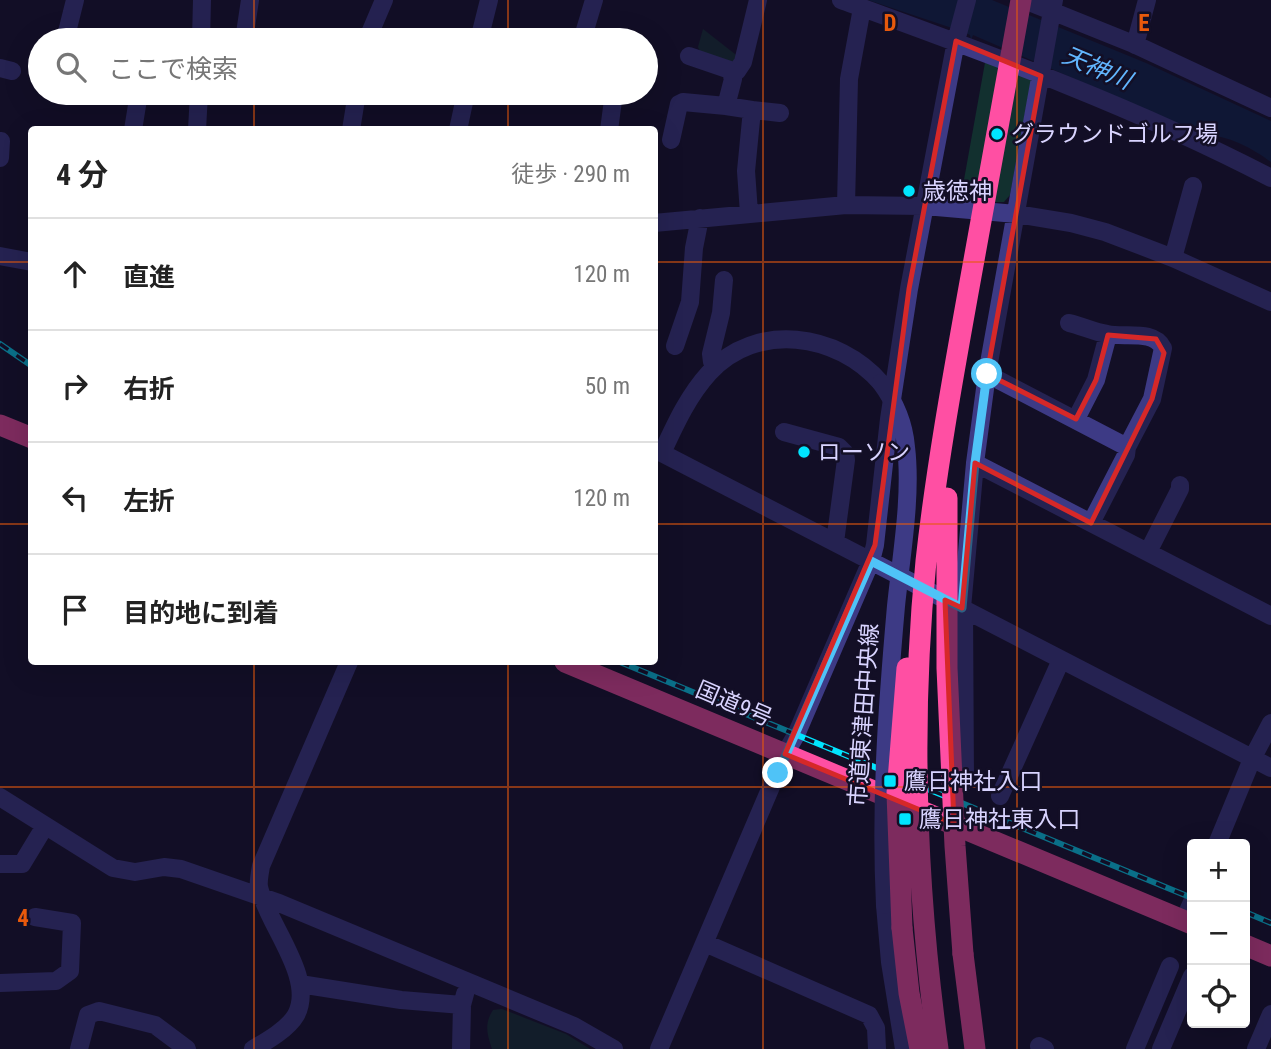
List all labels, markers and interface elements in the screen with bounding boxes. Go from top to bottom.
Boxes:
text: D [884,10,897,37]
text: E [1138,10,1150,37]
search box [28,28,658,105]
water label: 天神川 [1058,41,1138,96]
icon: search [52,48,90,86]
text: ここで検索 [108,54,238,84]
place label: グラウンドゴルフ場 [1011,121,1218,148]
marker: グラウンドゴルフ場 [989,126,1005,142]
text: 4 分 [56,157,108,192]
text: 徒歩 · 290 m [511,161,630,188]
place label: 歳徳神 [923,178,992,205]
marker: 歳徳神 [901,183,917,199]
icon: ahead [56,255,94,293]
text: 120 m [573,261,630,288]
text: 直進 [123,262,175,292]
route start [971,358,1002,389]
icon: right [56,367,94,405]
text: 50 m [585,373,630,400]
text: 右折 [123,374,175,404]
place label: ローソン [818,439,910,466]
marker: ローソン [796,444,812,460]
icon: left [56,479,94,517]
text: 120 m [573,485,630,512]
text: 左折 [123,486,175,516]
icon: arrive [56,591,94,629]
text: 目的地に到着 [123,598,279,628]
street label: 市道東津田中央線 [844,622,884,808]
street label: 国道9号 [692,676,776,732]
route end [762,757,793,788]
place label: 鷹日神社入口 [904,768,1042,795]
marker: 鷹日神社入口 [882,773,898,789]
place label: 鷹日神社東入口 [919,806,1080,833]
marker: 鷹日神社東入口 [897,811,913,827]
map controls [1187,839,1250,1028]
button: + [1187,839,1250,902]
button: − [1187,902,1250,965]
text: 4 [17,905,29,932]
button: locate [1187,965,1250,1028]

